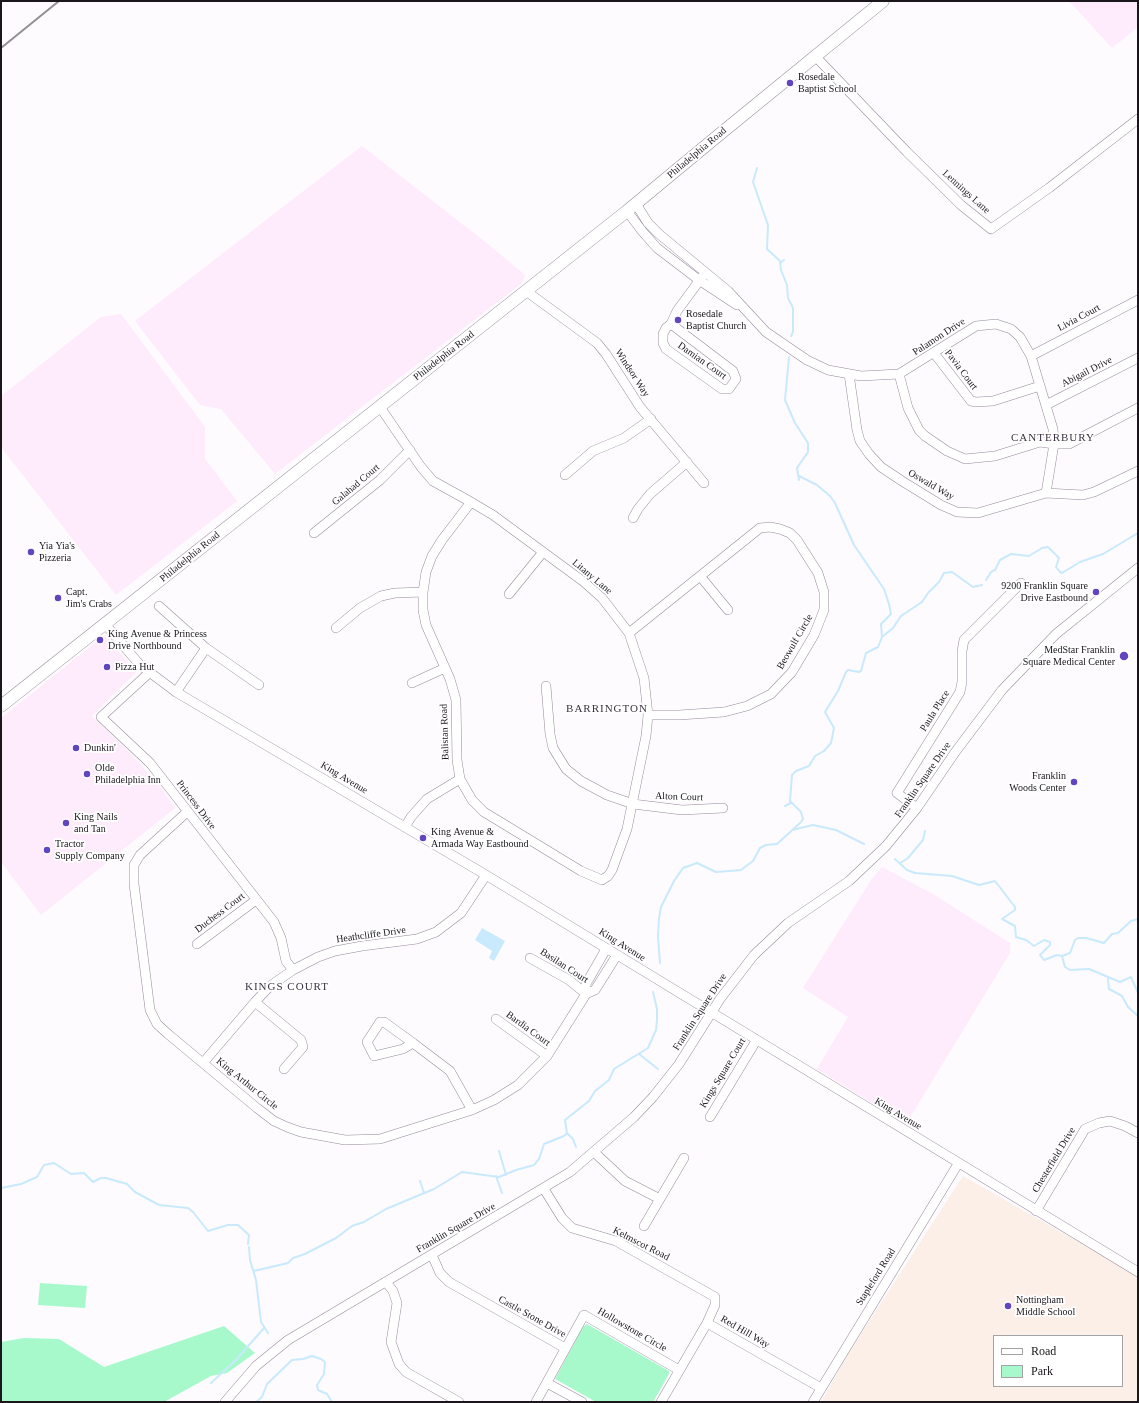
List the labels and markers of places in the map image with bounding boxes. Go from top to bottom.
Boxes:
place label: Rosedale Baptist School [798,71,857,94]
marker: Rosedale Baptist School [785,78,795,88]
place label: Rosedale Baptist Church [686,308,746,332]
marker: Rosedale Baptist Church [673,315,683,325]
place label: Yia Yia's Pizzeria [39,540,75,564]
marker: Yia Yia's Pizzeria [26,547,36,557]
place label: 9200 Franklin Square Drive Eastbound [1001,580,1088,604]
place label: Capt. Jim's Crabs [66,586,112,610]
marker: 9200 Franklin Square Drive Eastbound [1091,587,1101,597]
marker: Capt. Jim's Crabs [53,593,63,603]
place label: King Avenue & Princess Drive Northbound [108,628,207,652]
marker: King Avenue & Princess Drive Northbound [95,635,105,645]
place label: MedStar Franklin Square Medical Center [1023,644,1115,668]
marker: MedStar Franklin Square Medical Center [1118,650,1130,662]
place label: Pizza Hut [115,661,154,673]
marker: Pizza Hut [102,662,112,672]
place label: Dunkin' [84,742,116,754]
marker: Dunkin' [71,743,81,753]
place label: Olde Philadelphia Inn [95,762,161,786]
marker: Olde Philadelphia Inn [82,769,92,779]
place label: Franklin Woods Center [1009,770,1066,794]
marker: Franklin Woods Center [1069,777,1079,787]
place label: King Nails and Tan [74,811,118,834]
marker: King Nails and Tan [61,818,71,828]
place label: King Avenue & Armada Way Eastbound [431,826,528,850]
marker: King Avenue & Armada Way Eastbound [418,833,428,843]
place label: Tractor Supply Company [55,838,125,862]
marker: Tractor Supply Company [42,845,52,855]
place label: Nottingham Middle School [1016,1294,1075,1318]
marker: Nottingham Middle School [1003,1301,1013,1311]

